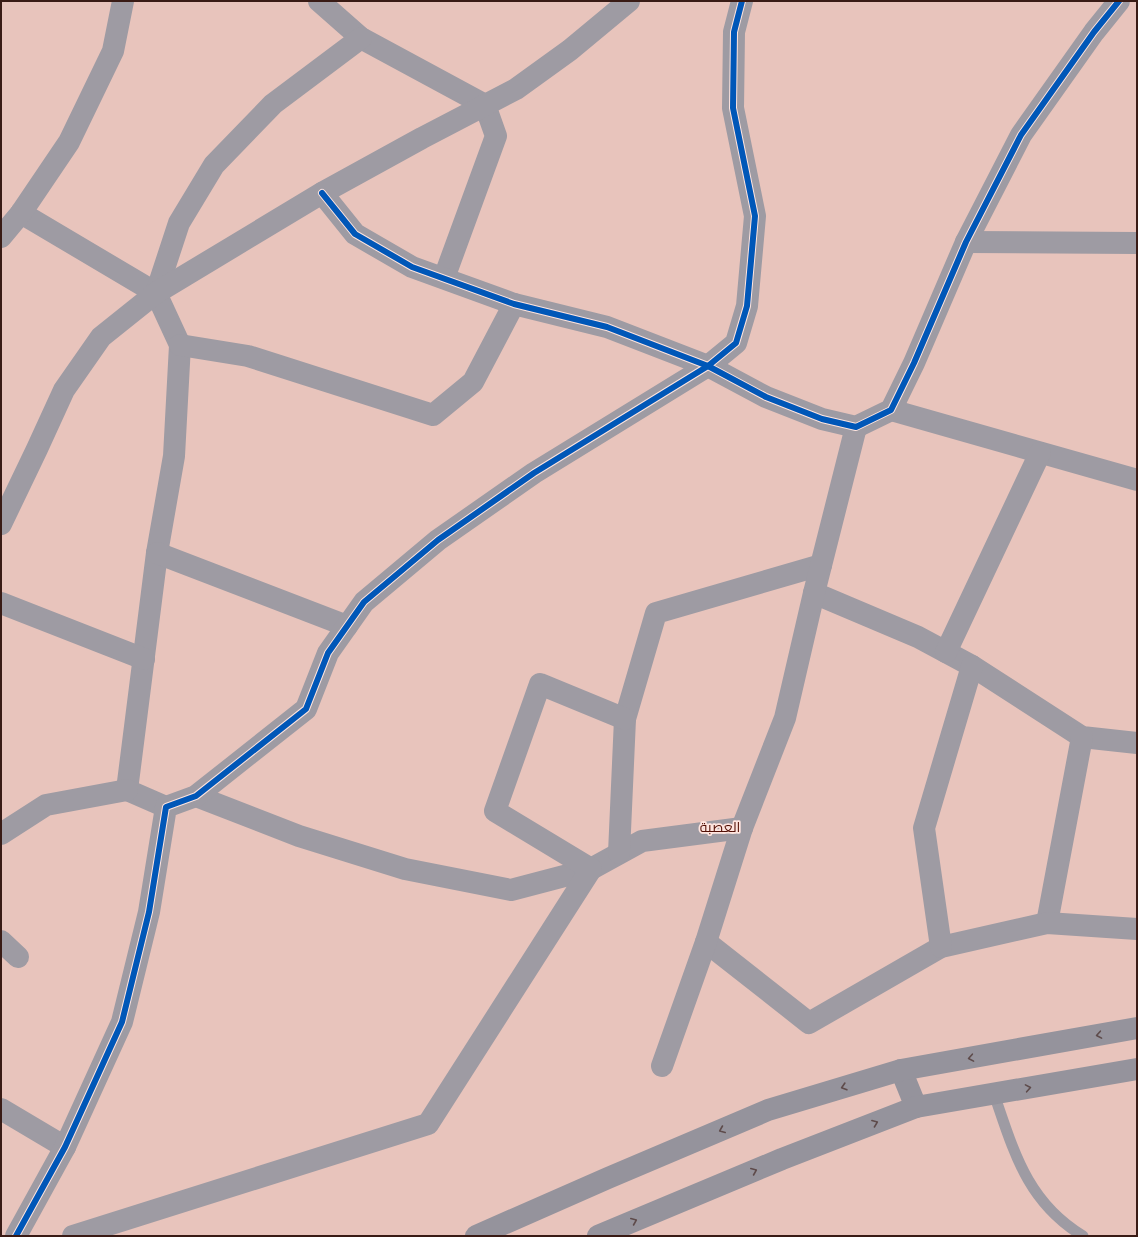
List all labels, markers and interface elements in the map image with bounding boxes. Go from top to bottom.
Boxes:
district label: العصبة [700,818,740,836]
one-way arrow [1095,1030,1102,1039]
one-way arrow [967,1053,974,1061]
one-way arrow [841,1082,848,1091]
one-way arrow [1025,1084,1031,1093]
one-way arrow [871,1120,878,1128]
one-way arrow [718,1125,726,1133]
one-way arrow [749,1168,757,1176]
one-way arrow [629,1218,637,1226]

